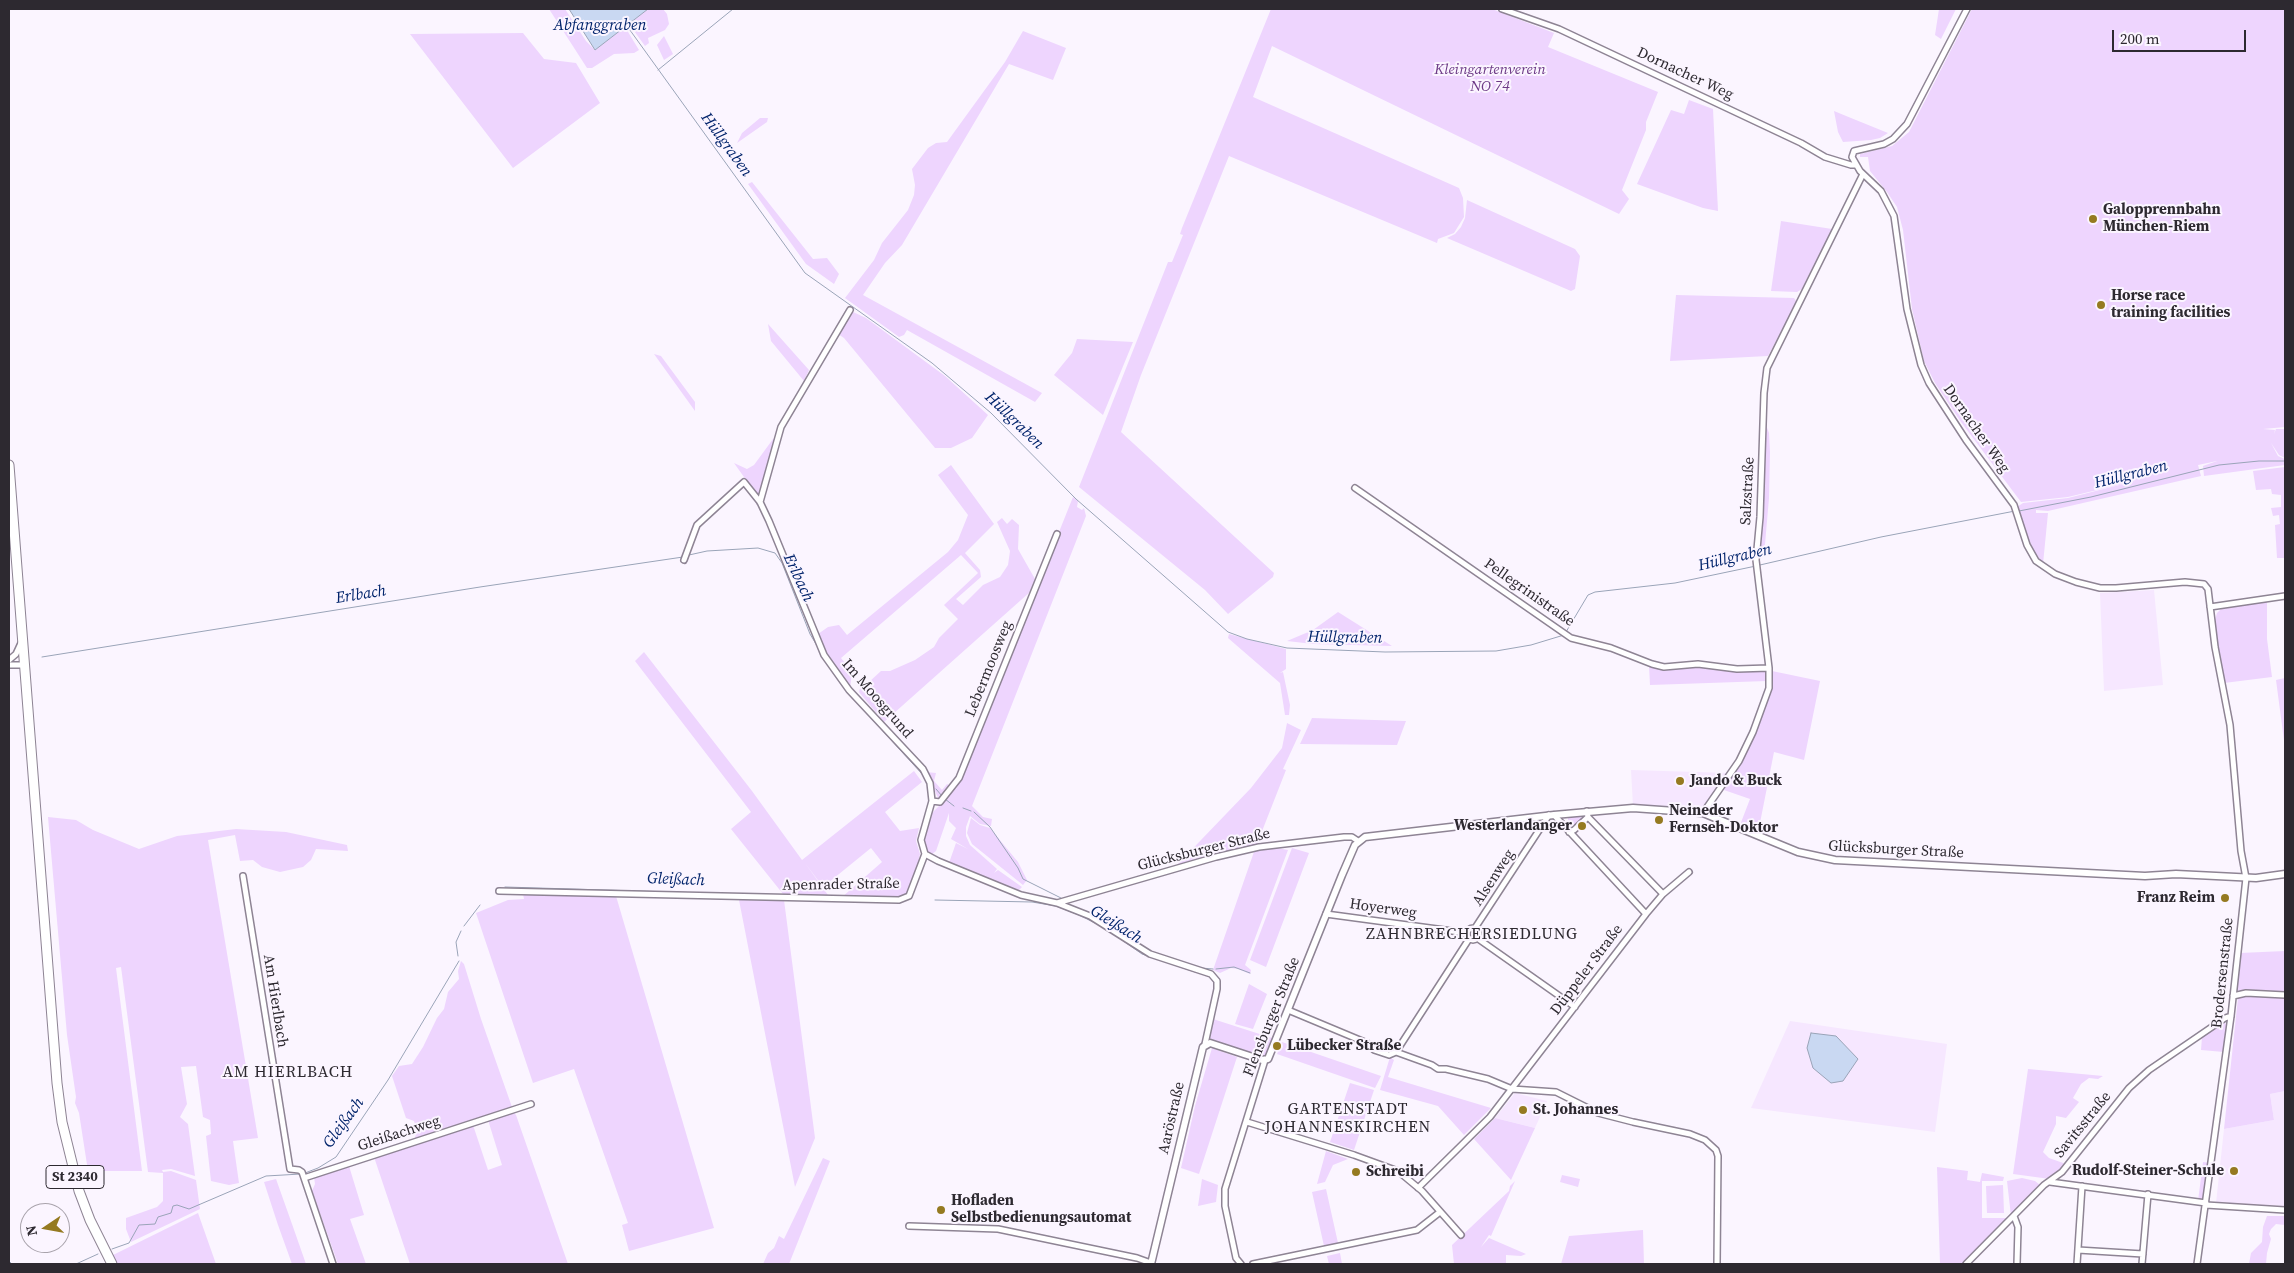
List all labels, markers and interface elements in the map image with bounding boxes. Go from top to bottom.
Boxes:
water label: Abfanggraben [553,16,647,36]
scale bar [2114,20,2248,52]
text: 200 m [2120,28,2160,49]
street label: Dornacher Weg [1634,44,1736,104]
park label: Kleingartenverein NO 74 [1434,61,1546,96]
water label: Hüllgraben [696,109,756,181]
place label: Galopprennbahn München-Riem [2103,201,2221,236]
marker: Galopprennbahn München-Riem [2087,213,2099,225]
place label: Horse race training facilities [2111,287,2230,322]
marker: Horse race training facilities [2095,299,2107,311]
street label: Dornacher Weg [1939,381,2013,477]
water label: Hüllgraben [980,388,1048,454]
street label: Salzstraße [1737,456,1759,526]
water label: Hüllgraben [2092,457,2170,493]
water label: Hüllgraben [1696,540,1774,576]
water label: Erlbach [779,551,817,605]
street label: Pellegrinistraße [1480,555,1578,631]
water label: Erlbach [334,582,388,608]
street label: Lebermoosweg [962,618,1016,720]
water label: Hüllgraben [1308,628,1382,648]
street label: Im Moosgrund [838,656,916,742]
place label: Jando & Buck [1690,772,1782,790]
marker: Jando & Buck [1674,775,1686,787]
place label: Neineder Fernseh-Doktor [1669,802,1778,837]
marker: Neineder Fernseh-Doktor [1653,814,1665,826]
place label: Westerlandanger [1454,817,1572,835]
marker: Westerlandanger [1576,820,1588,832]
street label: Glücksburger Straße [1136,825,1272,875]
street label: Glücksburger Straße [1828,837,1964,863]
street label: Alsenweg [1469,846,1519,910]
water label: Gleißach [647,869,705,891]
street label: Apenrader Straße [782,875,900,895]
place label: Franz Reim [2137,889,2215,907]
marker: Franz Reim [2219,892,2231,904]
street label: Hoyerweg [1348,895,1418,923]
water label: Gleißach [1087,902,1145,948]
street label: Brodersenstraße [2208,917,2238,1029]
street label: Düppeler Straße [1547,921,1627,1019]
district label: ZAHNBRECHERSIEDLUNG [1364,925,1580,945]
street label: Am Hierlbach [259,953,291,1049]
street label: Flensburger Straße [1240,954,1304,1080]
place label: Lübecker Straße [1287,1037,1401,1055]
marker: Lübecker Straße [1271,1040,1283,1052]
district label: AM HIERLBACH [221,1063,355,1083]
street label: Aaröstraße [1155,1080,1189,1156]
street label: Savitsstraße [2051,1088,2115,1162]
water label: Gleißach [319,1094,369,1152]
district label: GARTENSTADT JOHANNESKIRCHEN [1263,1100,1433,1138]
place label: St. Johannes [1533,1101,1618,1119]
marker: St. Johannes [1517,1104,1529,1116]
street label: Gleißachweg [355,1112,443,1156]
place label: Rudolf-Steiner-Schule [2072,1162,2224,1180]
place label: Schreibi [1366,1163,1424,1181]
marker: Rudolf-Steiner-Schule [2228,1165,2240,1177]
road number: St 2340 [46,1166,104,1188]
marker: Schreibi [1350,1166,1362,1178]
place label: Hofladen Selbstbedienungsautomat [951,1192,1131,1227]
north arrow [20,1203,70,1253]
marker: Hofladen Selbstbedienungsautomat [935,1204,947,1216]
text: N [20,1224,42,1238]

